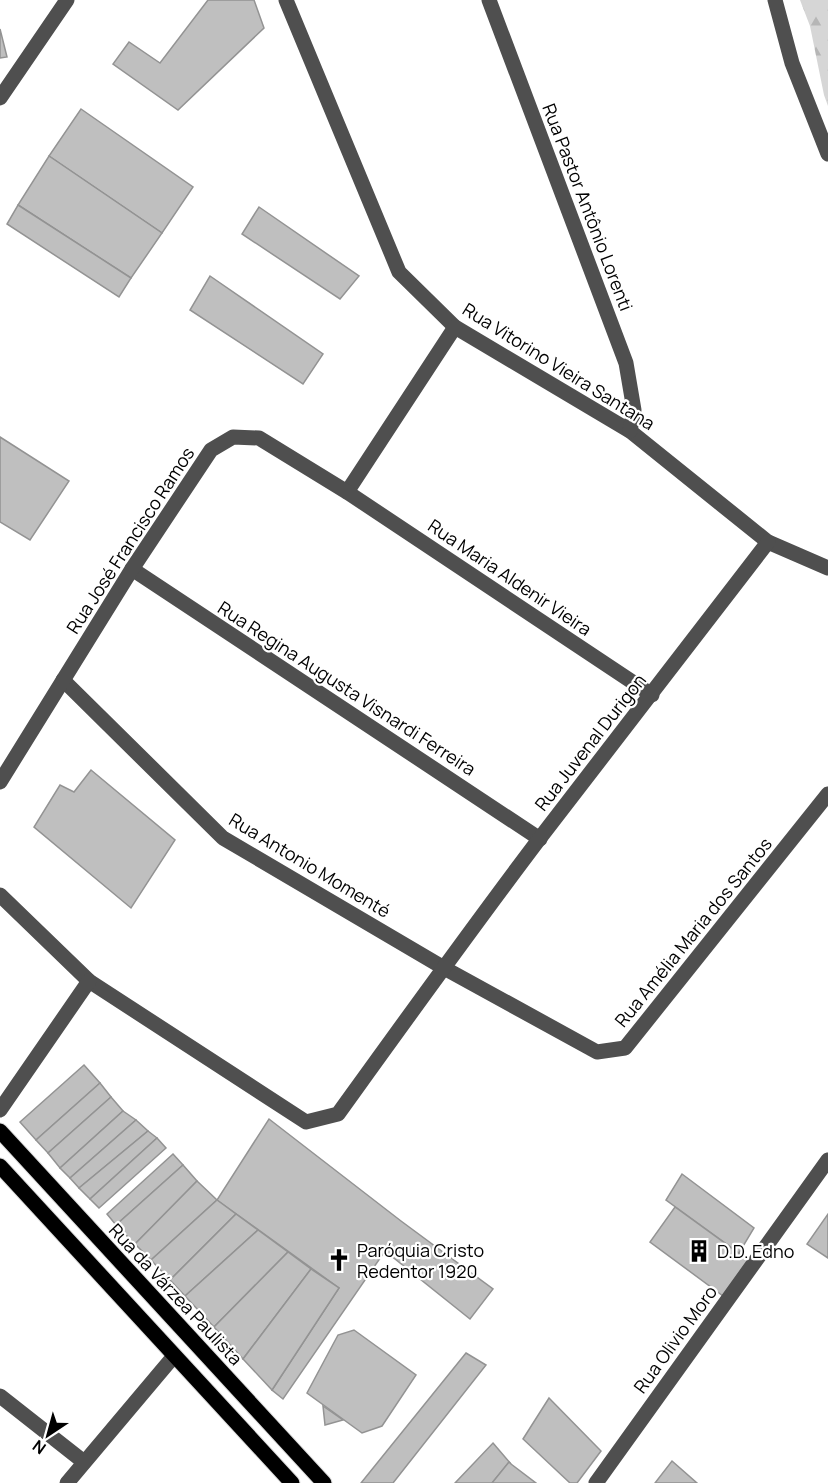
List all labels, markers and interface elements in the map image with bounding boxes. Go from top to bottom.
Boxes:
street label: Rua Pastor Antônio Lorenti [537,100,639,314]
street label: Rua Vitorino Vieira Santana [458,297,660,435]
street label: Rua José Francisco Ramos [61,442,199,638]
street label: Rua Maria Aldenir Vieira [424,513,596,641]
street label: Rua Regina Augusta Visnardi Ferreira [213,595,481,781]
street label: Rua Juvenal Durigon [529,669,651,815]
street label: Rua Antonio Momenté [225,807,395,923]
street label: Rua Amélia Maria dos Santos [609,832,777,1032]
street label: Rua da Várzea Paulista [104,1218,248,1370]
place label: Paróquia Cristo Redentor 1920 [357,1238,484,1283]
building icon: D.D. Edno [686,1238,712,1264]
place label: D.D. Edno [717,1239,794,1263]
church icon: Paróquia Cristo Redentor 1920 [326,1247,352,1273]
street label: Rua Olivio Moro [628,1280,722,1398]
north arrow [18,1405,78,1465]
text: N [28,1435,50,1459]

